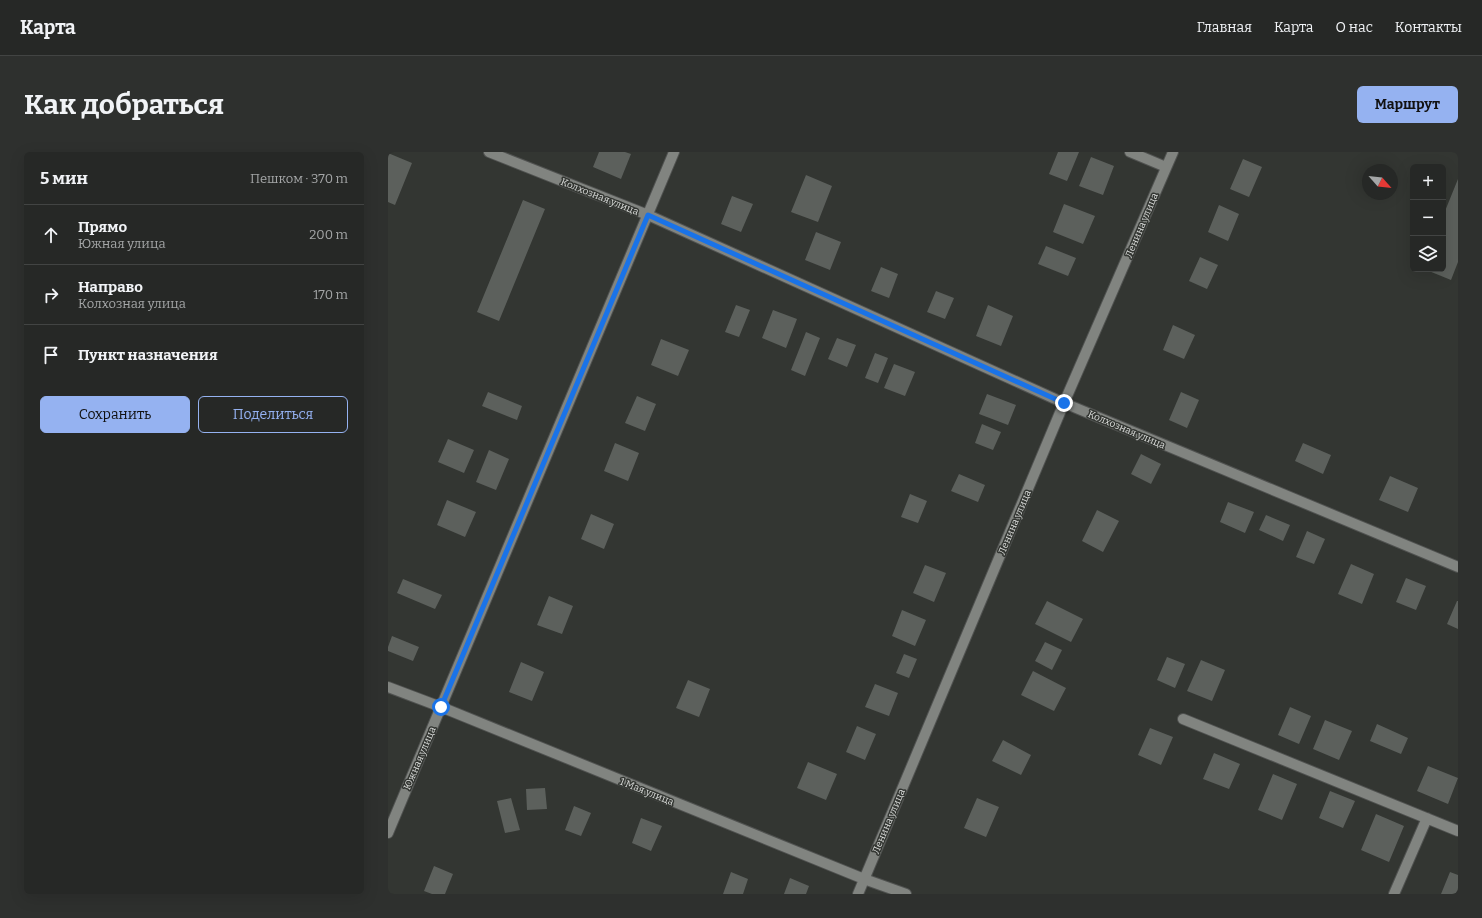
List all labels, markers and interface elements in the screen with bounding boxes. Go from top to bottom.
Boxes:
text: Карта [20,16,76,39]
text: Главная [1197,19,1252,36]
text: Карта [1274,19,1313,36]
text: О нас [1335,19,1373,36]
text: Контакты [1395,19,1462,36]
button: Маршрут [1357,86,1458,123]
text: Как добраться [24,88,224,121]
north arrow [1362,164,1398,200]
map controls [1410,164,1446,272]
button: + [1410,164,1446,200]
text: 5 мин [40,168,88,189]
text: Пешком · 370 m [250,171,348,186]
street label: Колхозная улица [559,176,641,218]
street label: Ленина улица [1123,191,1161,260]
button: − [1410,200,1446,236]
text: Прямо [78,218,127,236]
icon: ahead [40,224,62,246]
text: 200 m [309,227,348,242]
text: Южная улица [78,236,166,251]
button: layers [1410,236,1446,272]
text: Направо [78,278,143,296]
icon: right [40,284,62,306]
text: 170 m [313,287,348,302]
text: Колхозная улица [78,296,186,311]
icon: arrive [40,344,62,366]
text: Пункт назначения [78,346,218,364]
route end [1055,394,1073,412]
button: Сохранить [40,396,190,433]
button: Поделиться [198,396,348,433]
street label: Колхозная улица [1086,408,1168,452]
street label: Ленина улица [996,488,1034,557]
route start [432,698,450,716]
street label: Южная улица [401,725,439,792]
street label: 1 Мая улица [618,776,676,808]
street label: Ленина улица [870,787,908,856]

